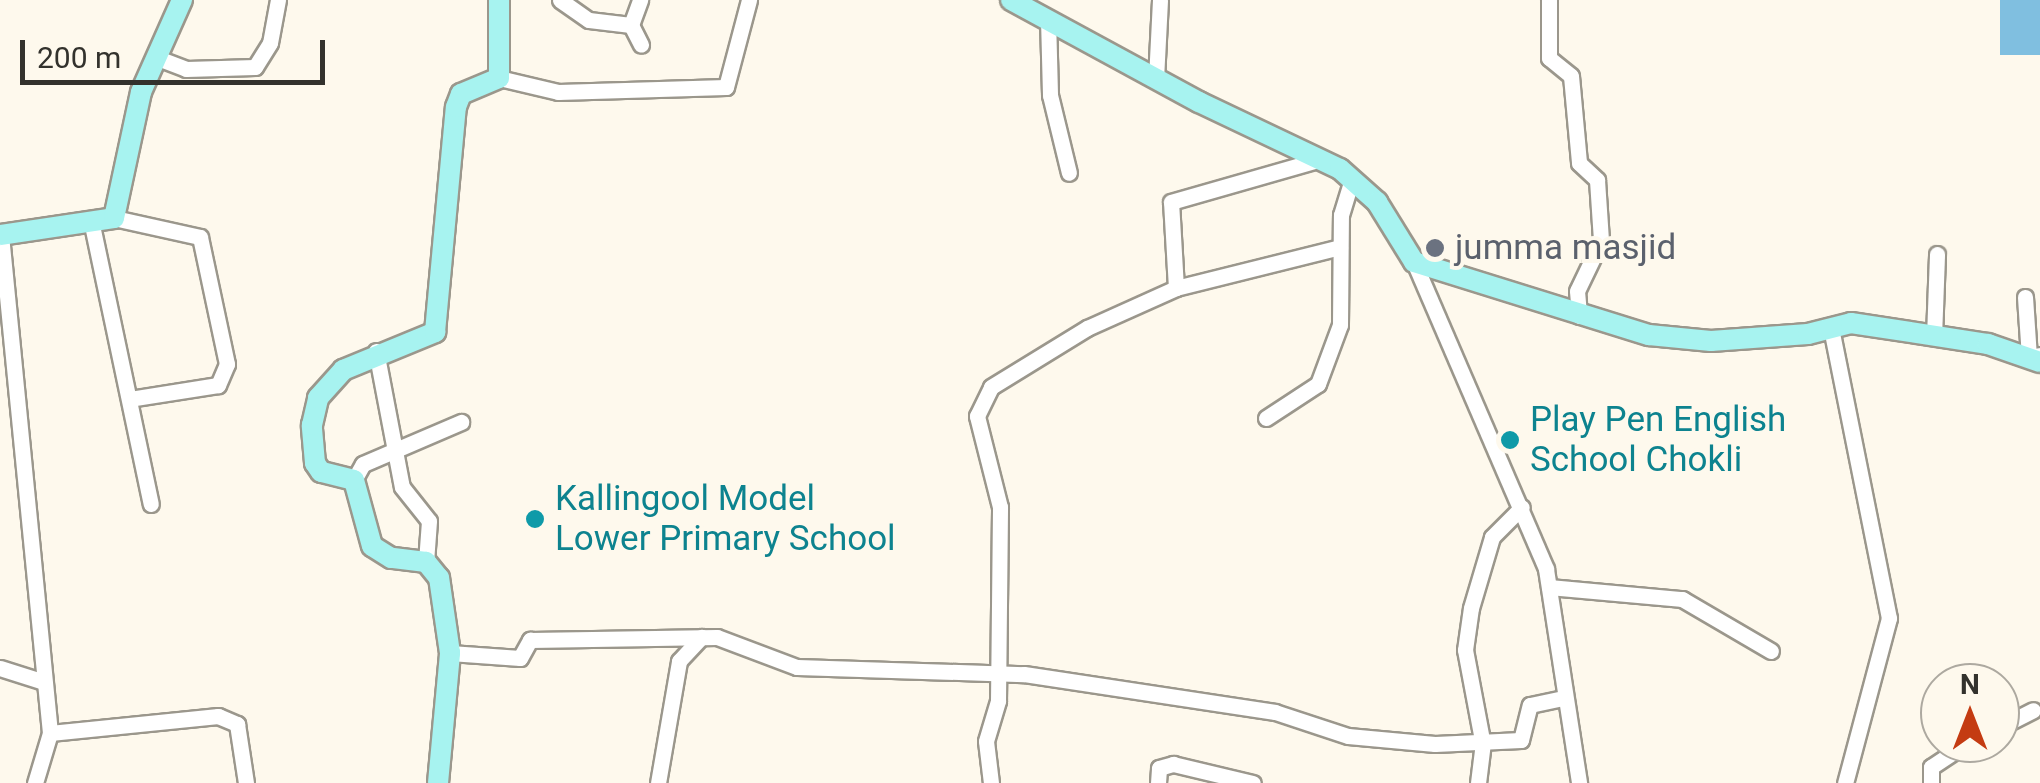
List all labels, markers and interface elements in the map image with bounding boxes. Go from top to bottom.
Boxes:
scale bar [25,20,330,82]
text: 200 m [37,40,121,75]
place label: jumma masjid [1455,227,1676,269]
marker: jumma masjid [1424,237,1446,259]
place label: Play Pen English School Chokli [1530,399,1786,481]
marker: Play Pen English School Chokli [1499,429,1521,451]
place label: Kallingool Model Lower Primary School [555,478,896,560]
marker: Kallingool Model Lower Primary School [524,508,546,530]
north arrow [1920,663,2020,763]
text: N [1960,668,1980,701]

